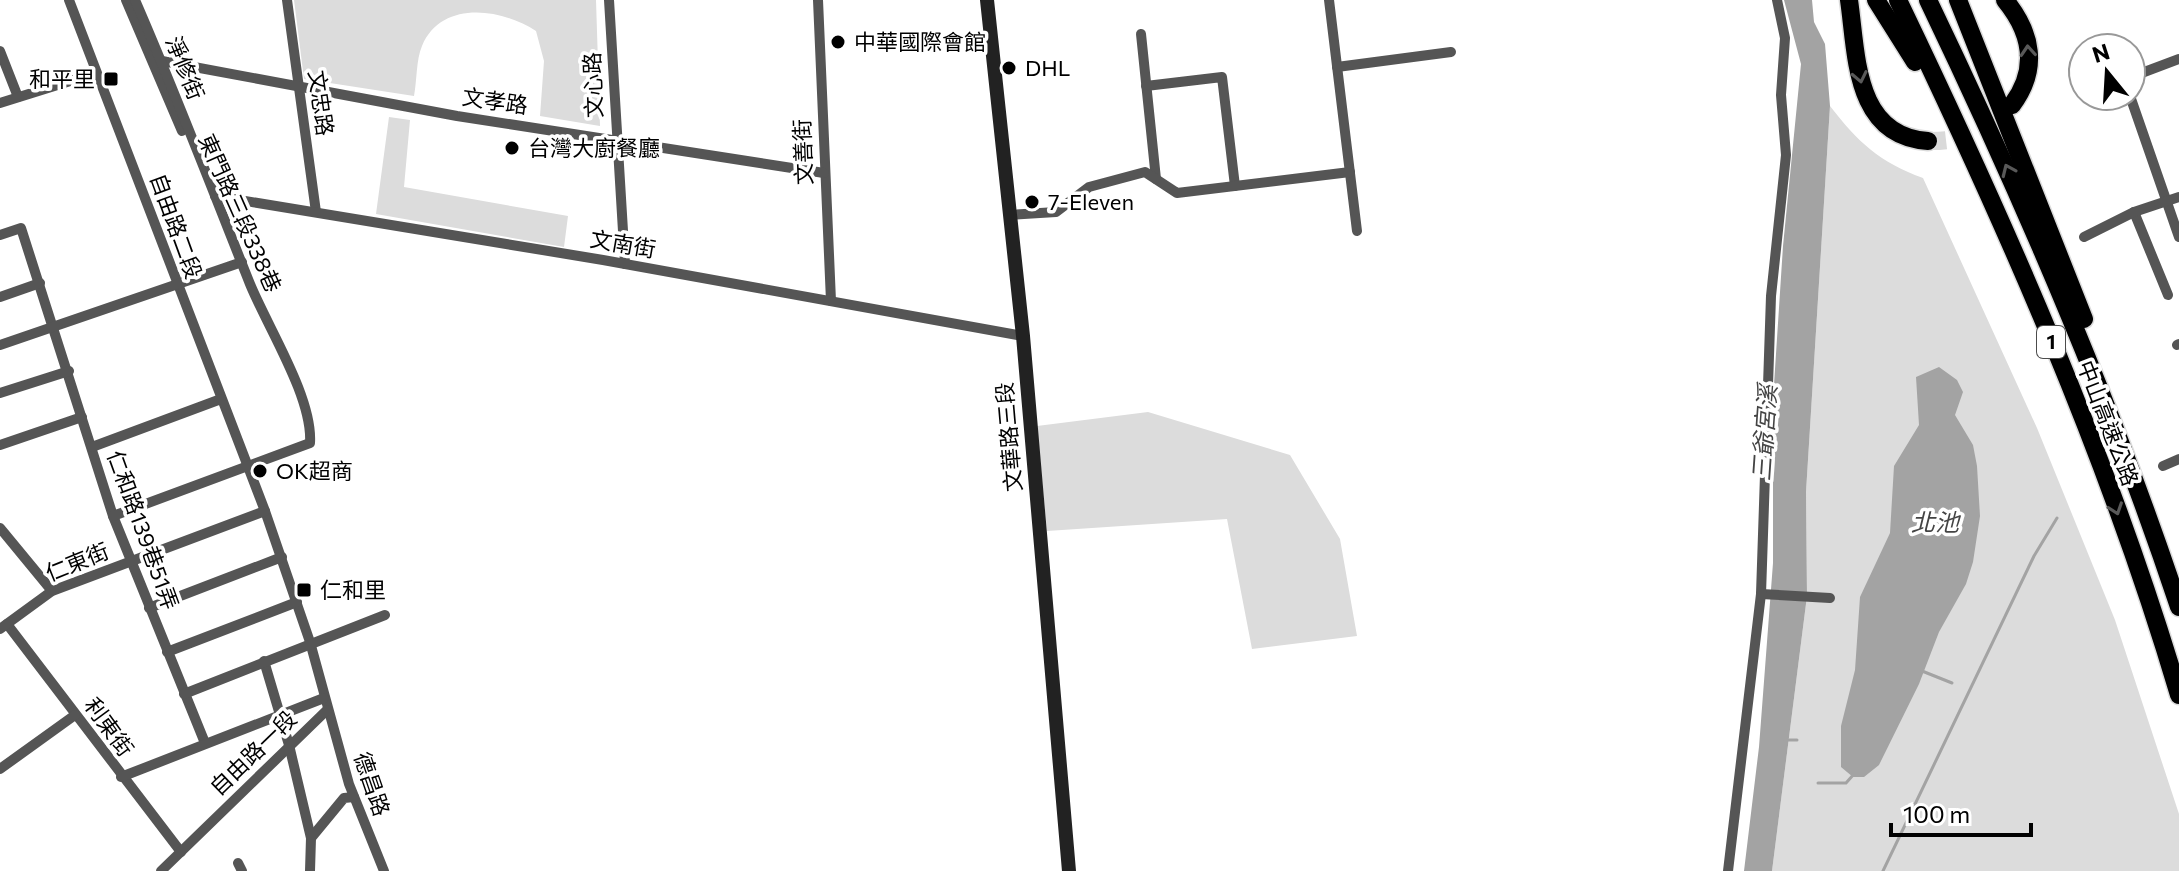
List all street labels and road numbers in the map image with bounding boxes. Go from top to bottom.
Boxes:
street label: 淨修街 [161,32,210,103]
street label: 文心路 [578,52,607,118]
street label: 文忠路 [304,68,339,137]
street label: 文孝路 [461,83,530,118]
street label: 文善街 [788,119,817,185]
street label: 東門路三段338巷 [193,129,287,296]
street label: 自由路二段 [145,170,208,282]
street label: 文南街 [588,224,658,263]
road number: 1 [2037,326,2065,358]
street label: 中山高速公路 [2072,356,2145,489]
street label: 文華路三段 [990,381,1027,493]
street label: 仁和路139巷51弄 [102,447,185,613]
street label: 仁東街 [41,537,112,586]
street label: 利東街 [79,692,140,761]
street label: 自由路一段 [204,705,302,801]
street label: 德昌路 [349,748,396,819]

